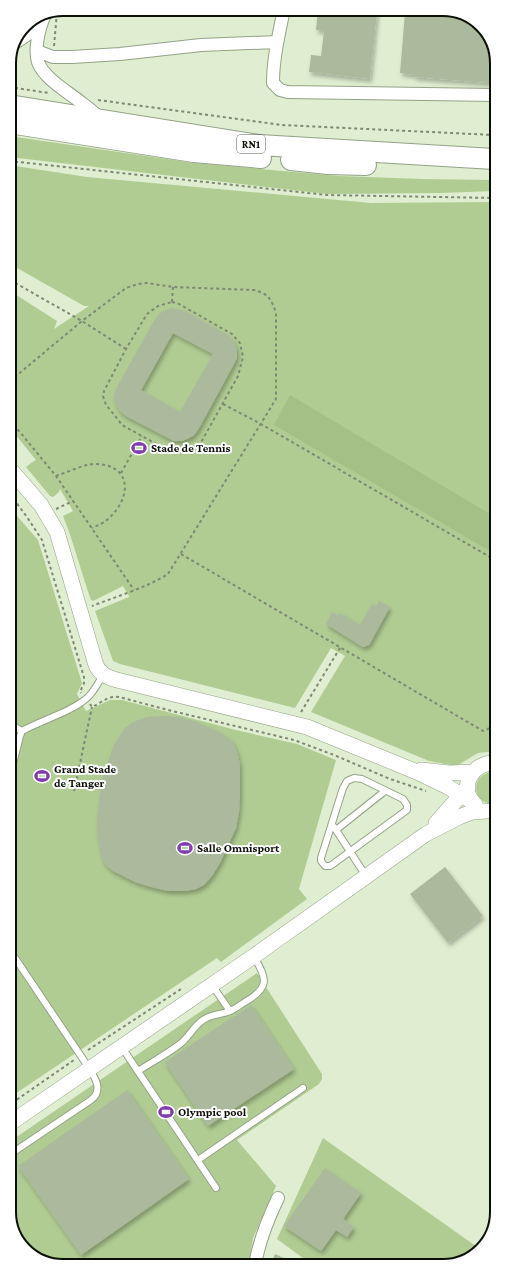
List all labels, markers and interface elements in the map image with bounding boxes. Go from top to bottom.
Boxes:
road number: RN1 [237,135,265,153]
sports icon: Stade de Tennis [130,439,148,457]
place label: Stade de Tennis [151,441,231,455]
place label: Grand Stade de Tanger [54,762,117,790]
sports icon: Grand Stade de Tanger [33,767,51,785]
sports icon: Salle Omnisport [176,839,194,857]
place label: Salle Omnisport [197,841,280,855]
sports icon: Olympic pool [157,1103,175,1121]
place label: Olympic pool [178,1105,247,1119]

